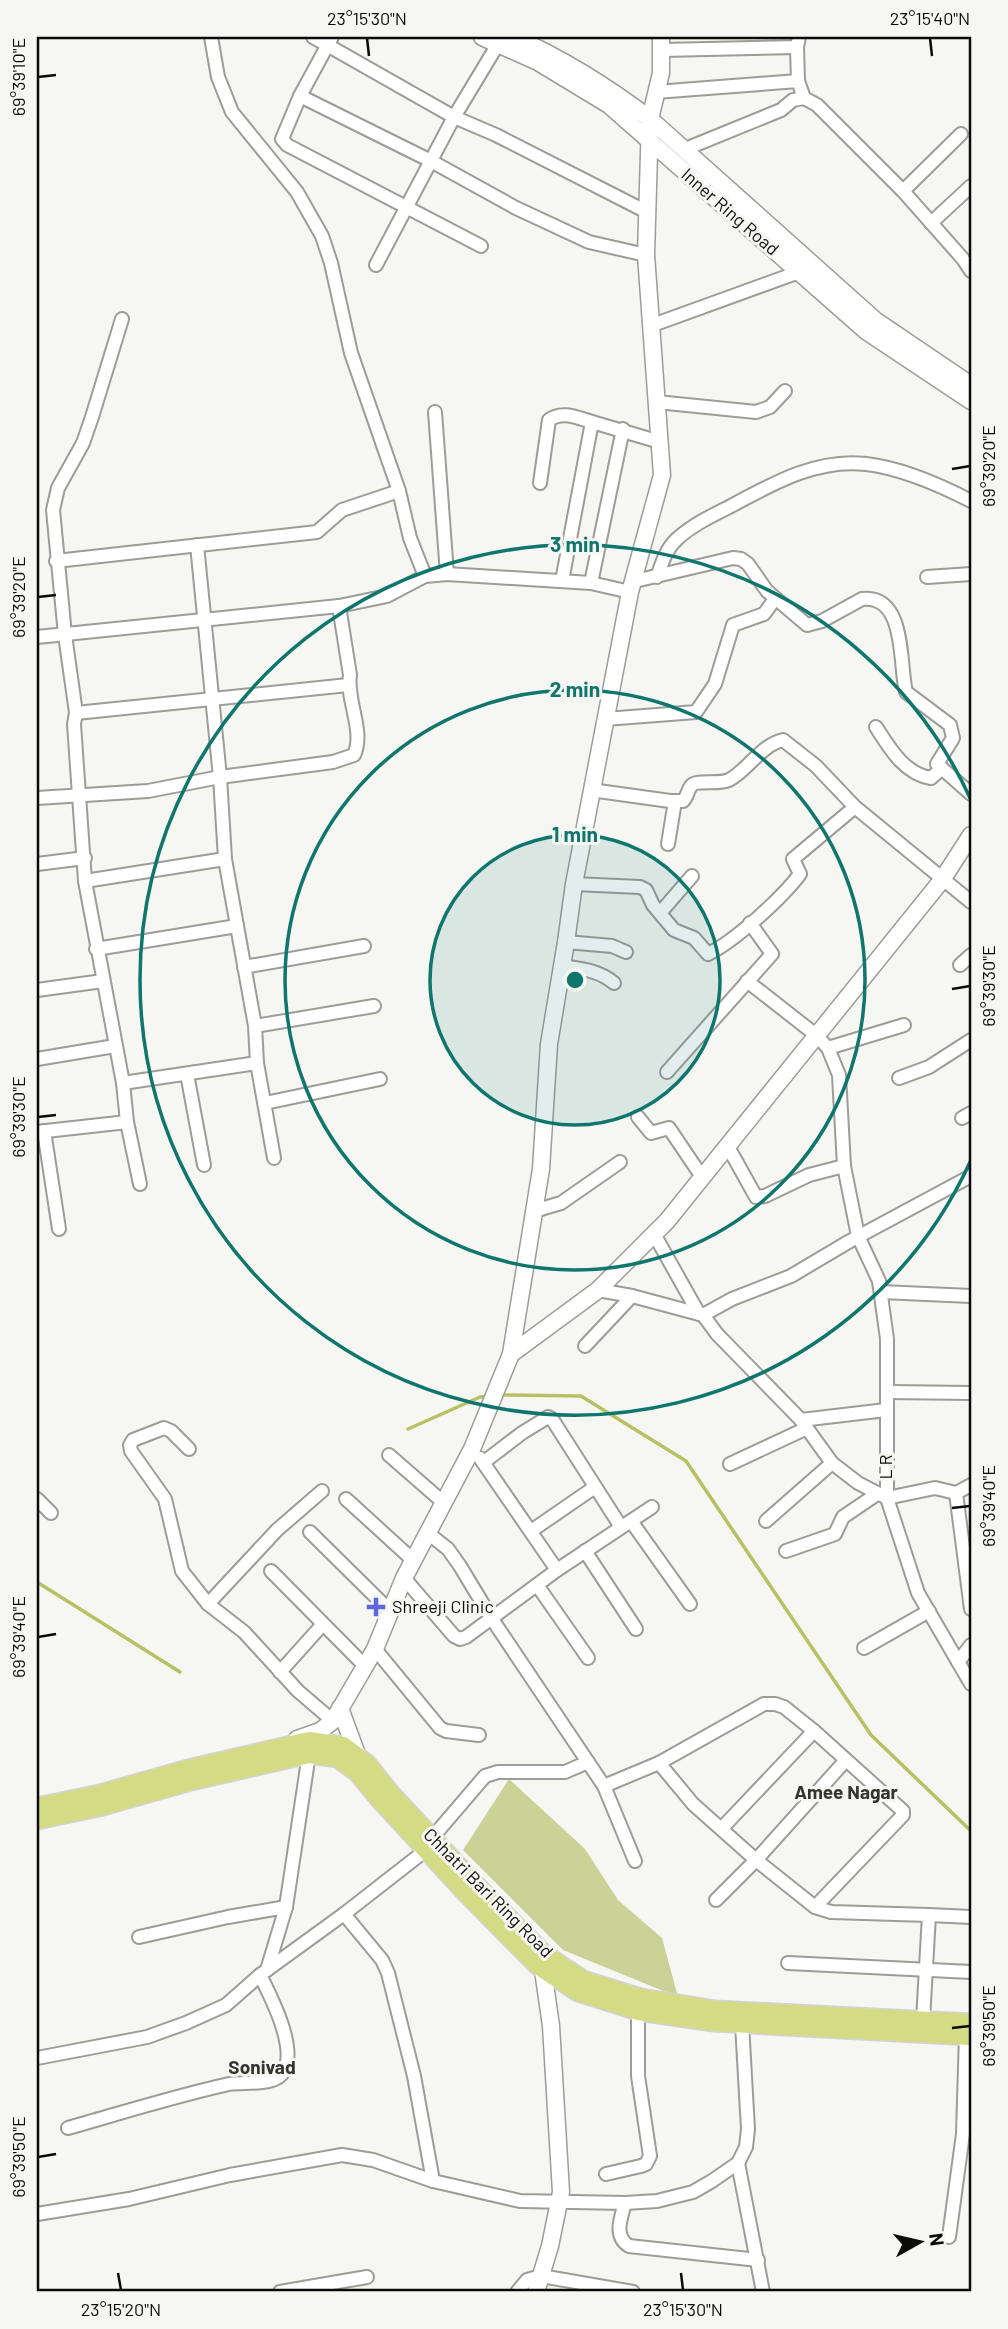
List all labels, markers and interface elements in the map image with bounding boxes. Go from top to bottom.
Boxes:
text: 23°15'30"N [327,7,407,29]
text: 23°15'40"N [890,7,970,29]
text: 69°39'10"E [7,38,29,116]
street label: Inner Ring Road [677,163,784,260]
text: 69°39'20"E [977,425,999,507]
text: 3 min [550,531,600,556]
text: 69°39'20"E [7,556,29,638]
text: 2 min [550,676,600,701]
text: 1 min [552,821,598,846]
text: 69°39'30"E [977,945,999,1027]
centre of rings [563,968,587,992]
text: 69°39'30"E [7,1076,29,1158]
street label: L R [874,1455,896,1479]
text: 69°39'40"E [977,1465,999,1547]
place label: Shreeji Clinic [392,1595,494,1617]
text: 69°39'40"E [7,1596,29,1678]
marker: Shreeji Clinic [366,1597,386,1617]
district label: Amee Nagar [794,1780,899,1803]
street label: Chhatri Bari Ring Road [419,1823,558,1962]
text: 69°39'50"E [977,1985,999,2067]
district label: Sonivad [228,2055,296,2078]
text: 69°39'50"E [7,2116,29,2198]
north arrow [886,2206,956,2276]
text: N [925,2232,950,2247]
text: 23°15'20"N [81,2298,161,2320]
text: 23°15'30"N [643,2298,723,2320]

